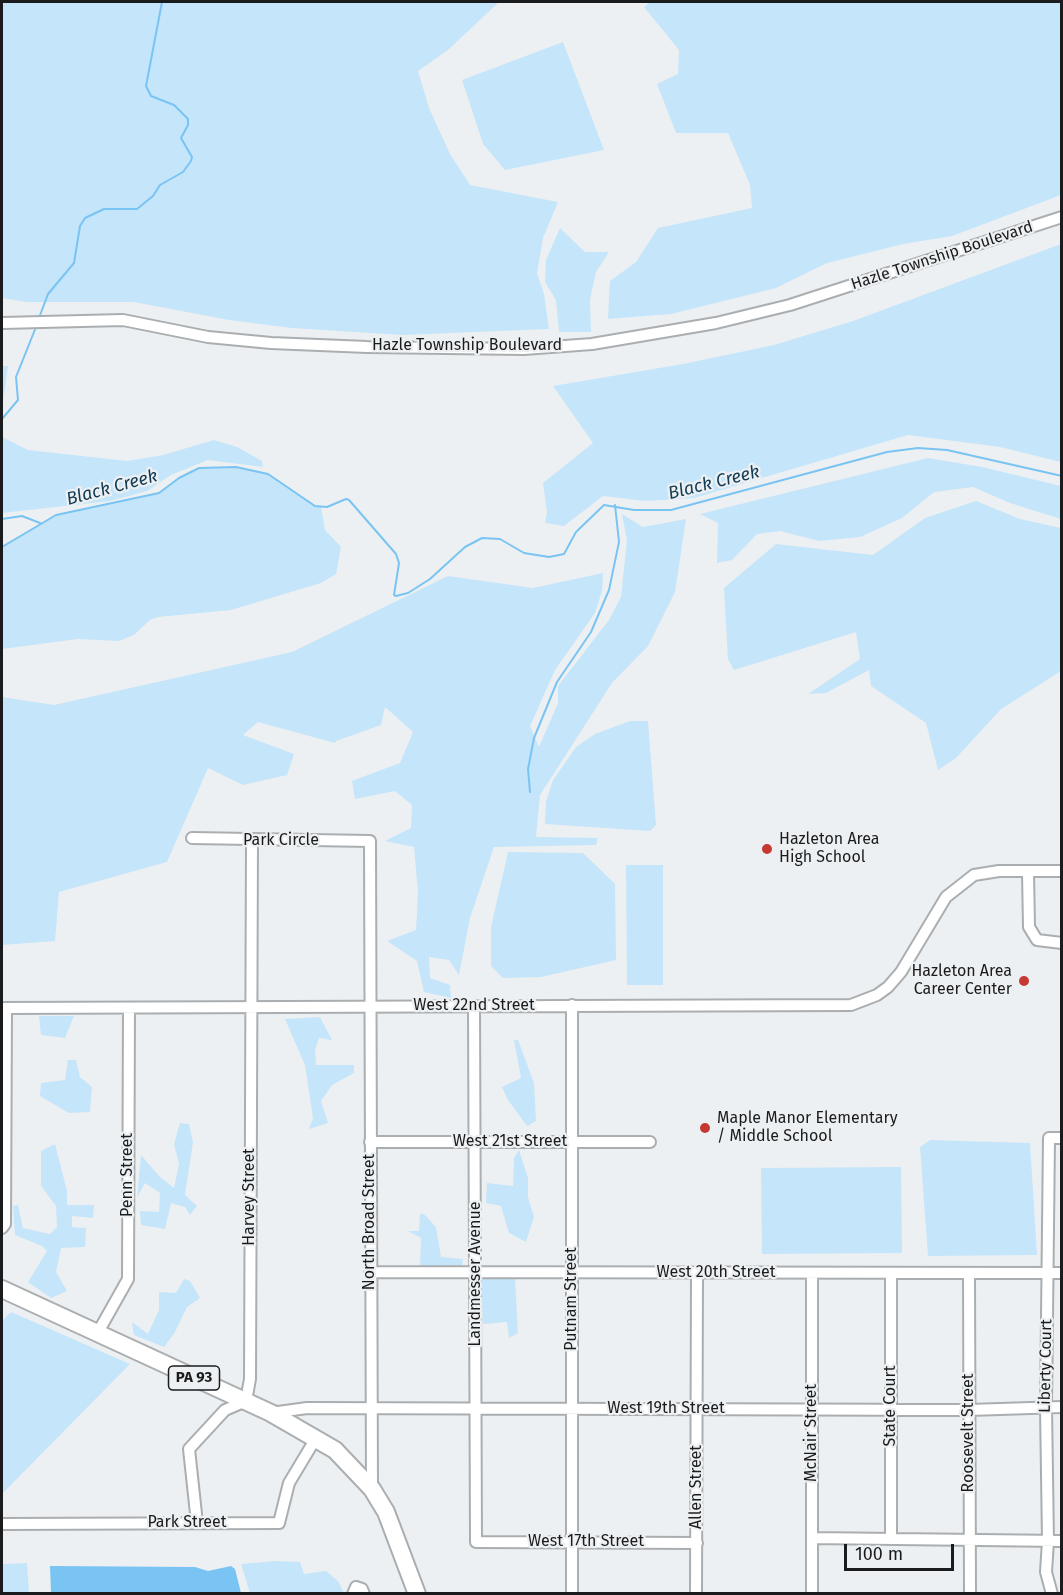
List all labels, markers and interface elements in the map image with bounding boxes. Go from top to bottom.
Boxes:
street label: Hazle Township Boulevard [849,218,1035,294]
street label: Hazle Township Boulevard [372,336,562,356]
water label: Black Creek [666,461,762,505]
water label: Black Creek [64,465,160,511]
place label: Hazleton Area High School [779,830,880,868]
street label: Park Circle [243,831,319,851]
marker: Hazleton Area High School [760,842,774,856]
place label: Hazleton Area Career Center [911,962,1012,1000]
marker: Hazleton Area Career Center [1017,974,1031,988]
street label: West 22nd Street [413,996,535,1016]
place label: Maple Manor Elementary / Middle School [717,1109,898,1147]
marker: Maple Manor Elementary / Middle School [698,1121,712,1135]
street label: West 21st Street [453,1132,567,1152]
street label: Penn Street [118,1133,138,1217]
street label: Harvey Street [240,1148,260,1246]
street label: North Broad Street [360,1154,380,1290]
street label: Landmesser Avenue [466,1202,486,1346]
street label: Putnam Street [562,1247,582,1351]
street label: West 20th Street [657,1263,775,1283]
street label: Liberty Court [1036,1319,1056,1413]
road number: PA 93 [168,1366,220,1390]
street label: State Court [881,1366,901,1446]
street label: Roosevelt Street [959,1374,979,1492]
street label: McNair Street [802,1384,822,1482]
street label: West 19th Street [607,1399,725,1419]
street label: Allen Street [687,1445,707,1529]
street label: Park Street [147,1513,227,1533]
street label: West 17th Street [528,1532,644,1552]
scale bar [847,1532,956,1570]
text: 100 m [855,1543,903,1565]

